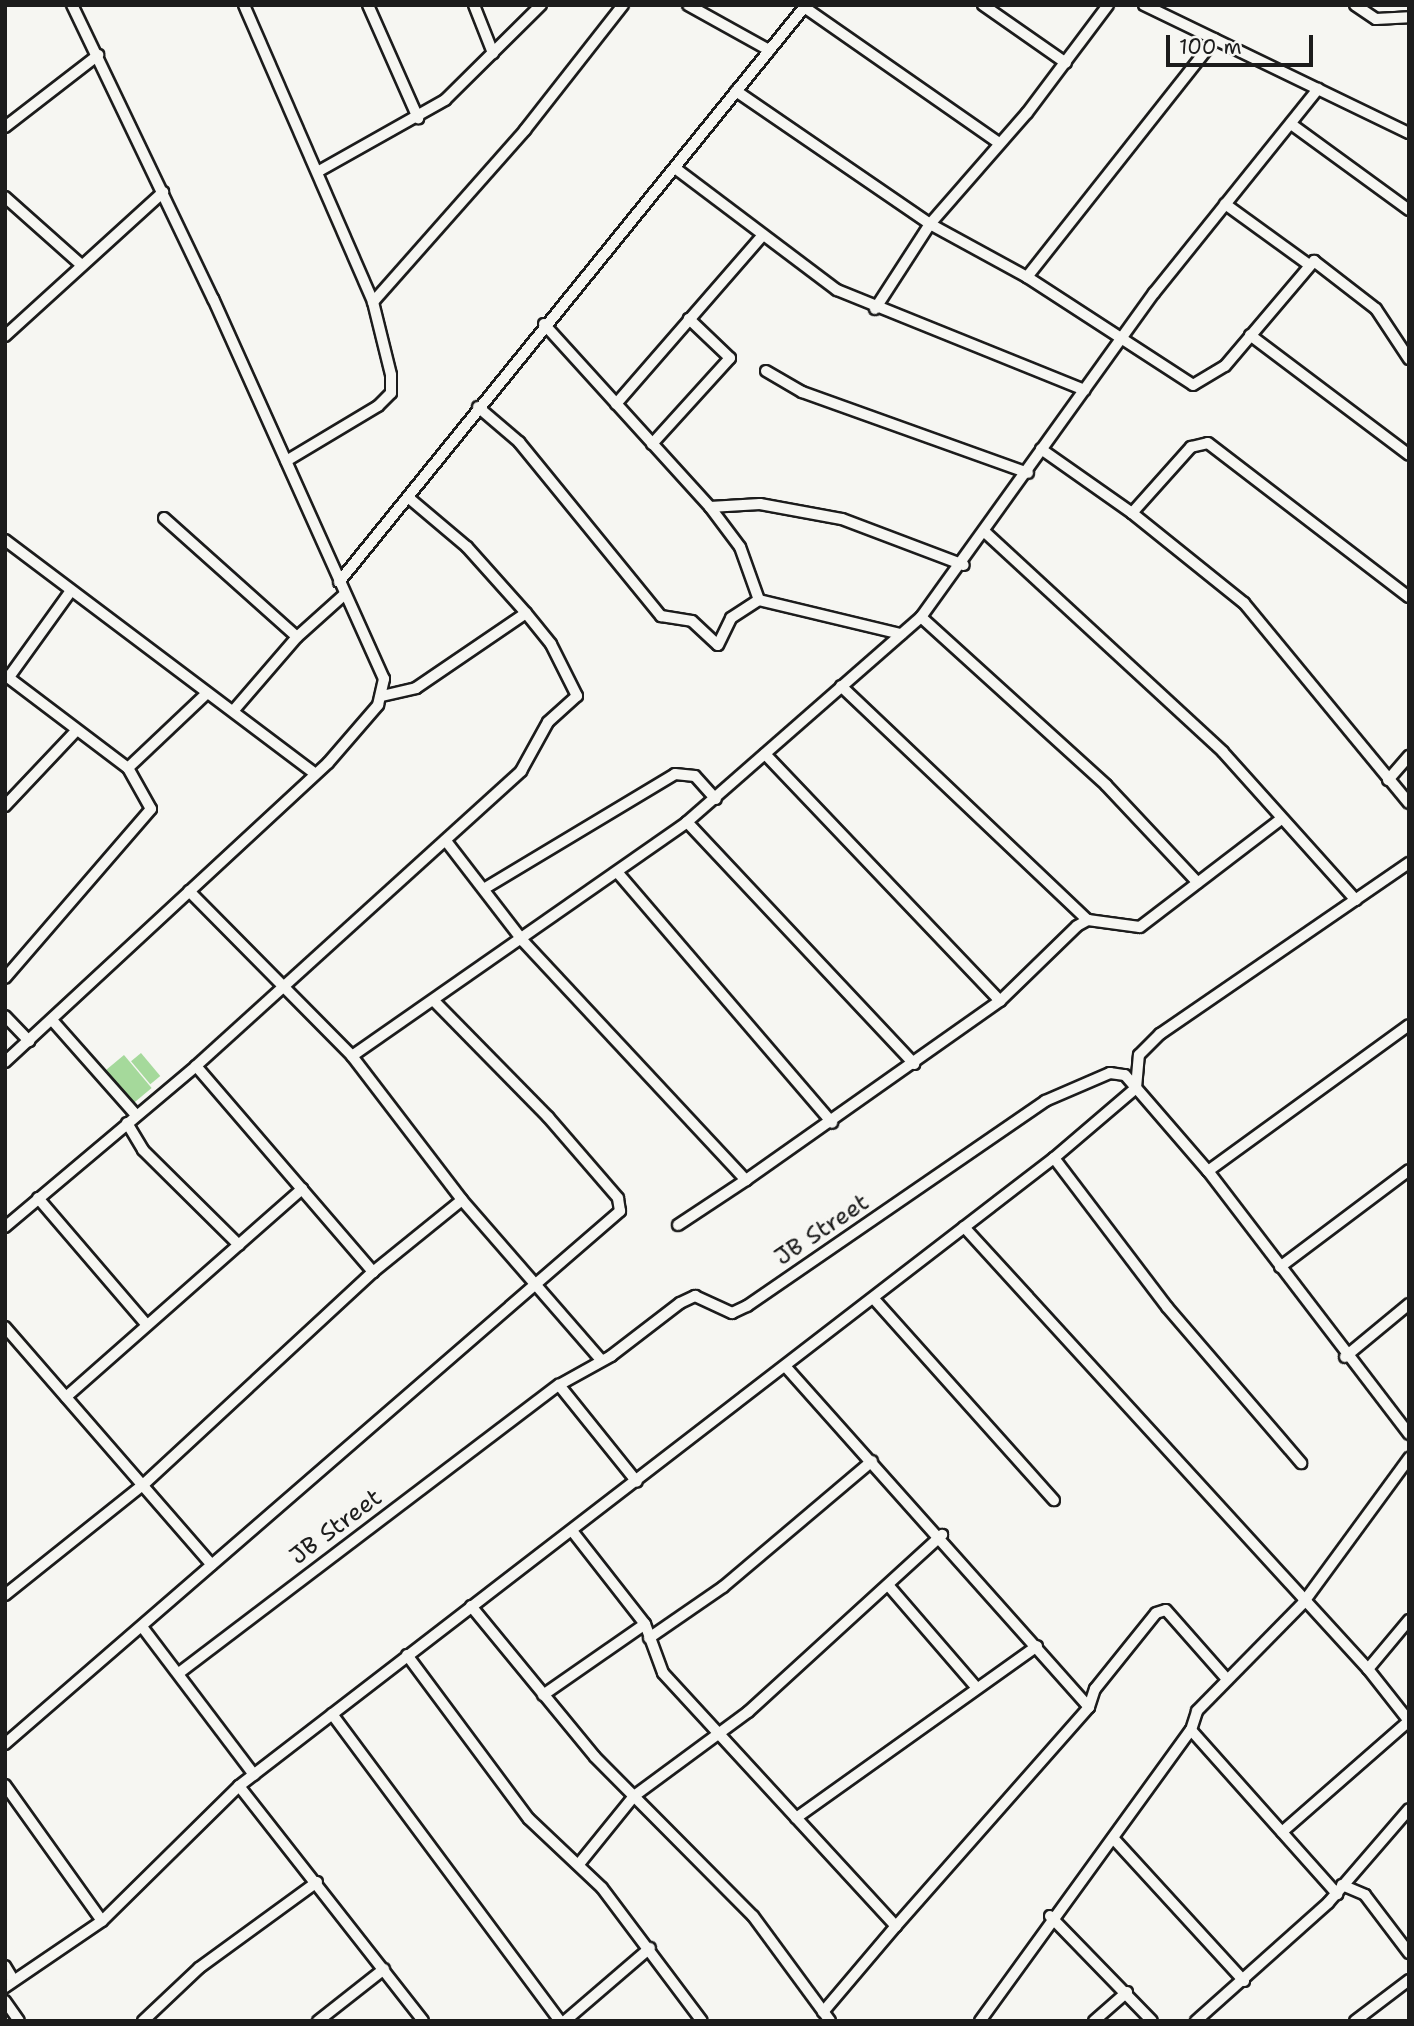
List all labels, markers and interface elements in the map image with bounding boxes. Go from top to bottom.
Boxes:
scale bar [1169,21,1316,65]
text: 100 m [1179,33,1242,61]
street label: JB Street [769,1188,875,1272]
street label: JB Street [284,1483,388,1571]

